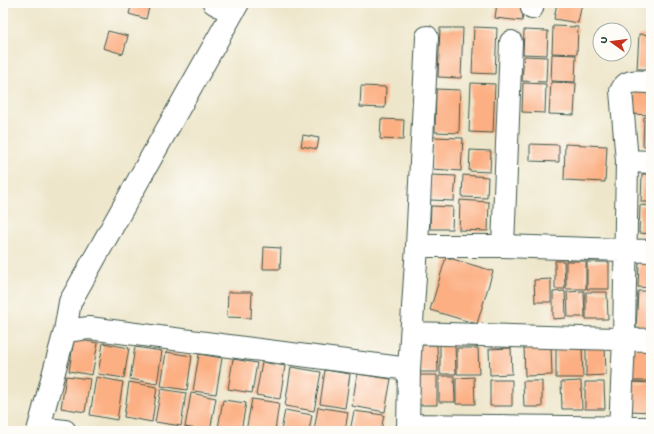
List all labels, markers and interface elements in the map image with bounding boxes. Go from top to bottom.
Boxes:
north arrow [592,22,632,62]
text: U [598,35,611,45]

